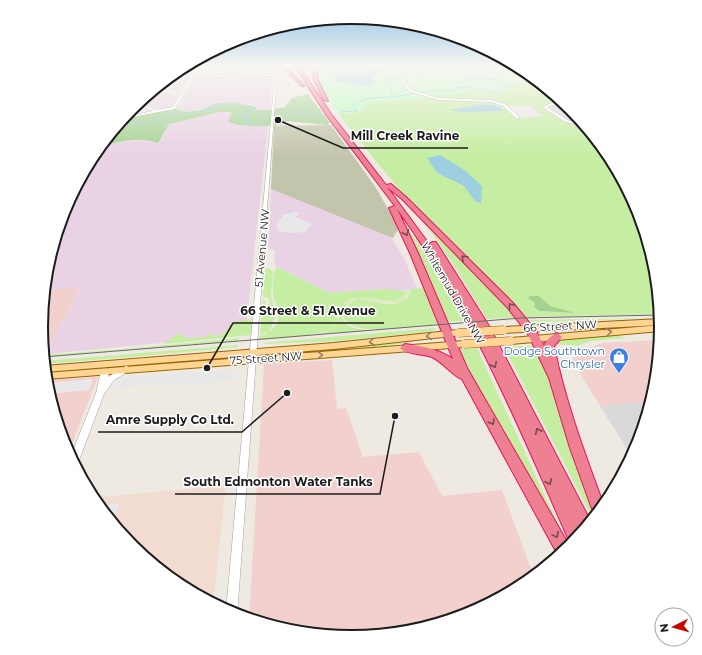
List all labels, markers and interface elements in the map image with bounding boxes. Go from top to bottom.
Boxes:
callout: Mill Creek Ravine [343,124,468,148]
text: Mill Creek Ravine [351,128,460,143]
street label: 51 Avenue NW [252,208,272,288]
one-way arrow [401,229,409,237]
street label: Whitemud Drive NW [418,240,488,346]
one-way arrow [461,255,469,263]
callout: 66 Street & 51 Avenue [233,299,384,323]
text: 66 Street & 51 Avenue [240,303,376,318]
one-way arrow [509,303,516,311]
street label: 66 Street NW [523,317,597,335]
one-way arrow [606,328,613,337]
one-way arrow [426,331,432,340]
one-way arrow [369,337,375,346]
place label: Dodge Southtown Chrysler [503,344,605,371]
shop icon: Dodge Southtown Chrysler [608,346,630,374]
street label: 75 Street NW [229,348,303,368]
one-way arrow [317,350,323,359]
one-way arrow [489,360,497,368]
callout: Amre Supply Co Ltd. [98,408,242,432]
text: Amre Supply Co Ltd. [105,412,234,427]
one-way arrow [487,418,494,425]
one-way arrow [535,427,542,435]
callout: South Edmonton Water Tanks [175,470,380,494]
text: South Edmonton Water Tanks [184,474,373,489]
one-way arrow [544,478,552,485]
one-way arrow [551,530,559,538]
north arrow [654,607,694,647]
text: N [657,623,671,633]

